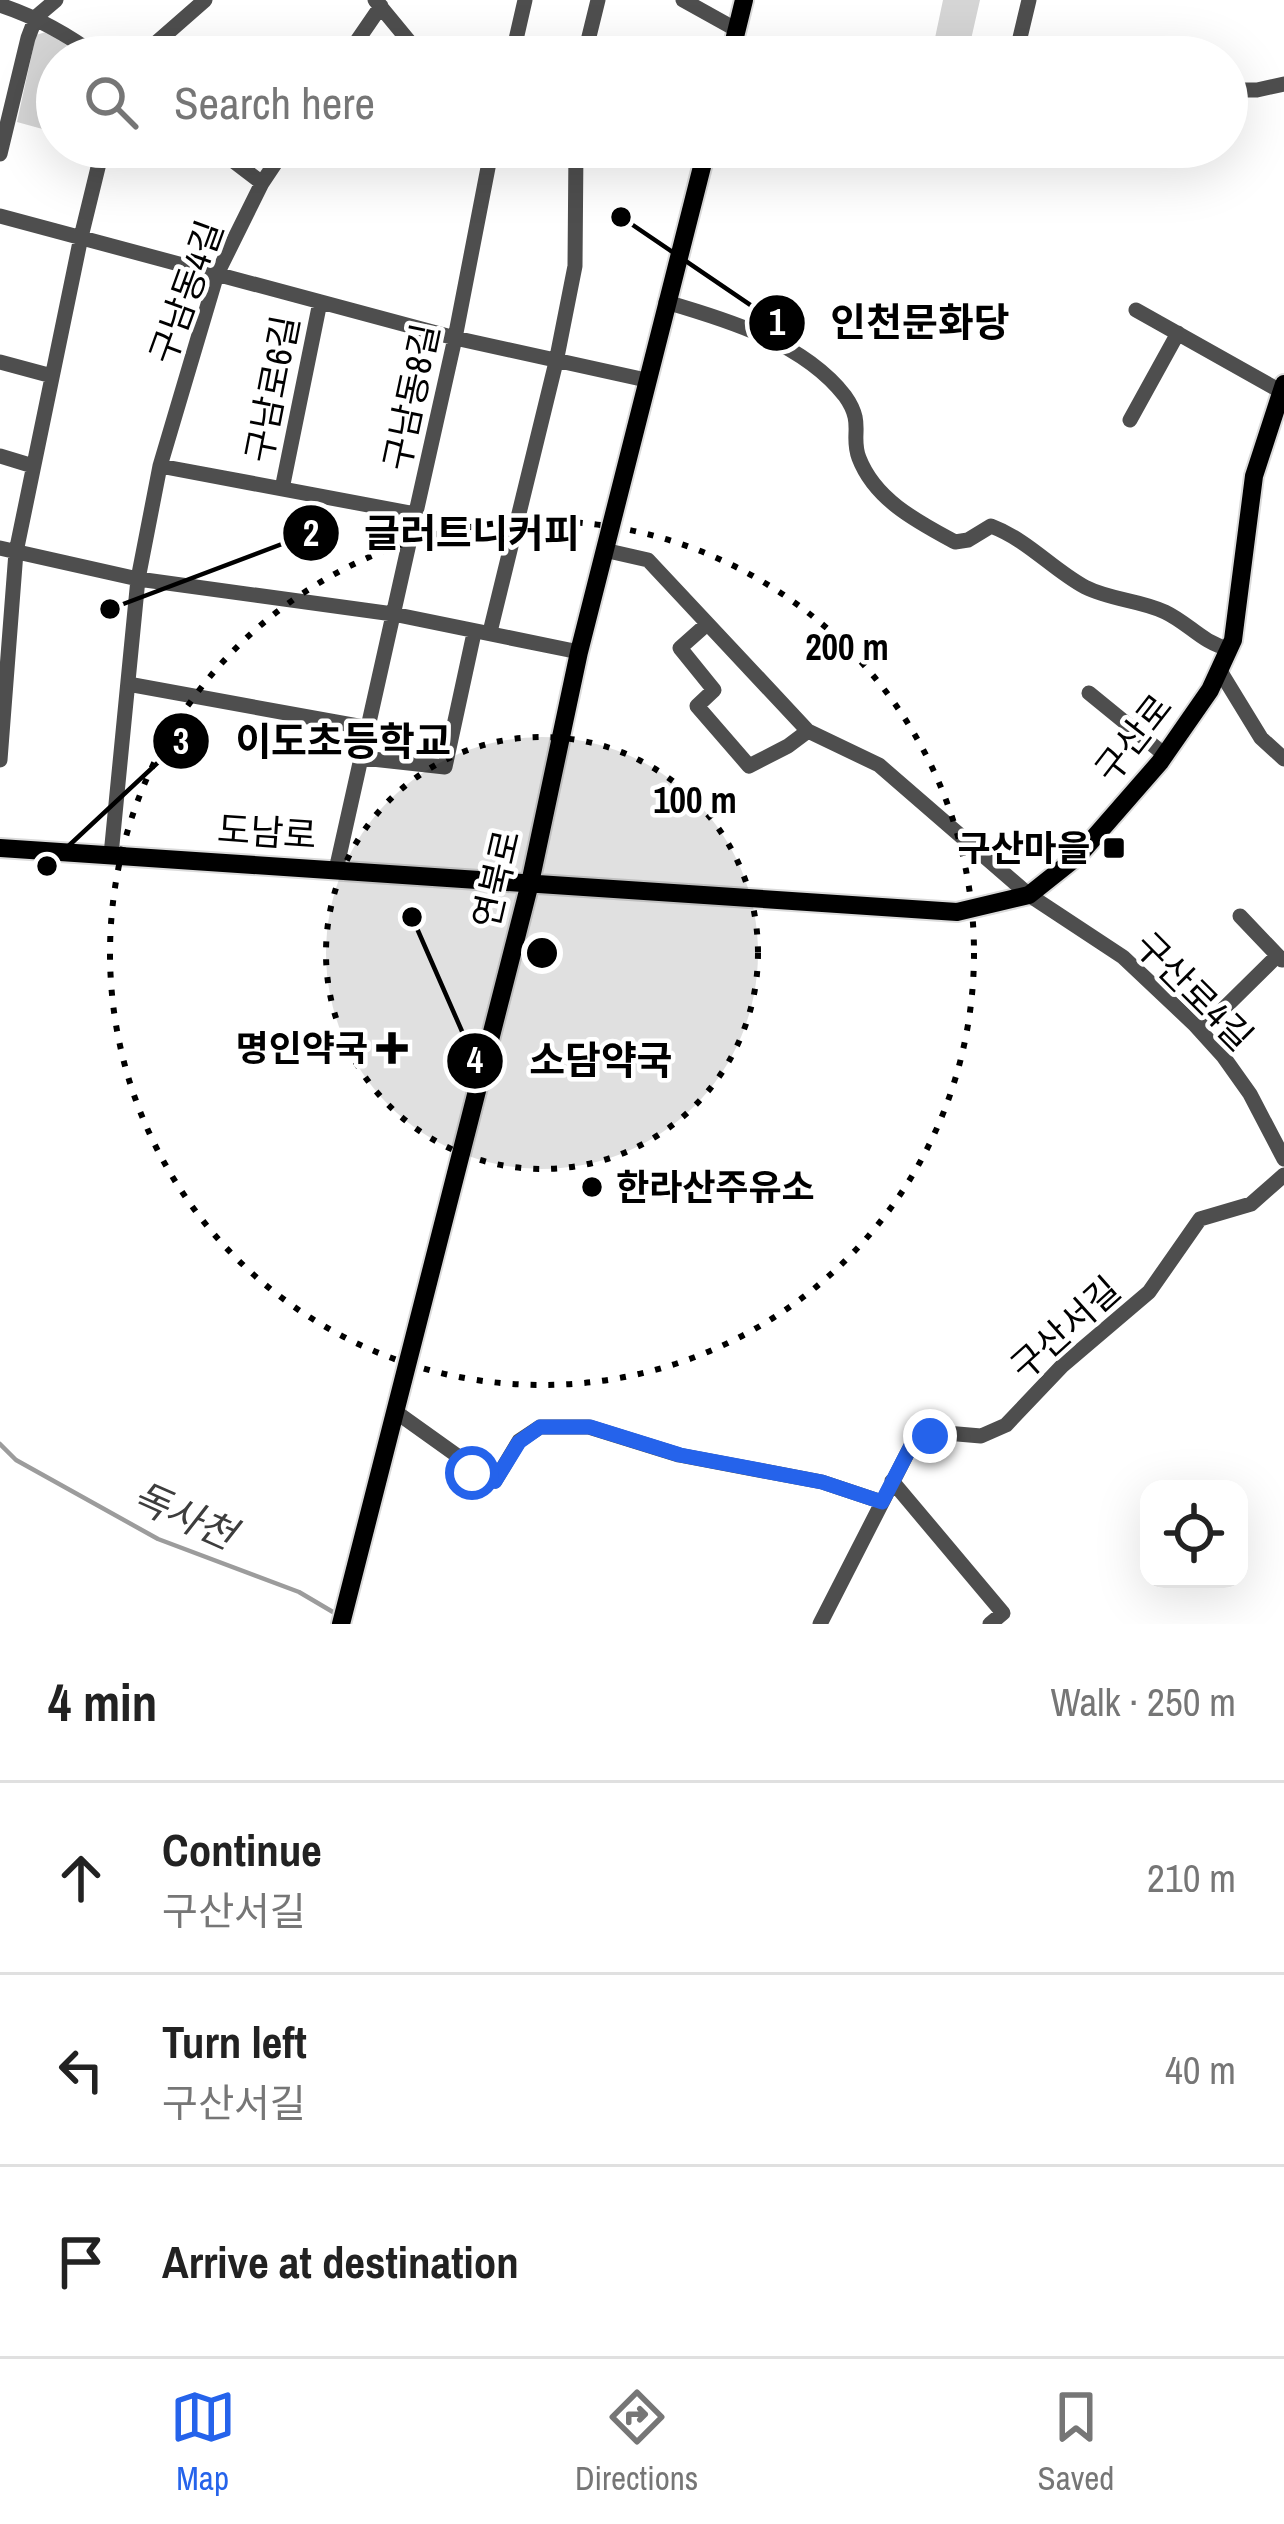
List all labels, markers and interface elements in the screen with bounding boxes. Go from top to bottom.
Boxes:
search box [36,36,1248,168]
icon: search [78,69,144,135]
text: Search here [174,72,375,133]
street label: 구남동4길 [138,214,234,370]
callout: 인천문화당 [747,285,1034,360]
text: 인천문화당 [830,296,1010,348]
text: 1 [769,298,786,346]
street label: 구남로6길 [234,311,310,467]
street label: 구남동8길 [372,319,450,475]
callout: 글러트니커피 [281,495,604,570]
text: 글러트니커피 [364,507,580,559]
text: 2 [303,509,319,557]
text: 200 m [805,623,889,671]
street label: 구산로 [1083,684,1183,792]
callout: 이도초등학교 [151,704,475,779]
text: 이도초등학교 [235,715,451,767]
text: 3 [173,717,189,765]
text: 100 m [653,776,737,824]
street label: 도남로 [216,805,318,859]
place label: 구산마을 [958,824,1090,872]
street label: 연북로 [461,825,531,933]
marker: 구산마을 [1101,835,1127,861]
street label: 구산로4길 [1124,921,1264,1061]
centre of rings [521,932,563,974]
callout: 소담약국 [445,1023,697,1098]
place label: 명인약국 [236,1024,368,1072]
text: 소담약국 [529,1034,673,1086]
marker: 명인약국 [379,1035,405,1061]
text: 4 [467,1036,484,1084]
place label: 한라산주유소 [616,1163,815,1211]
marker: 한라산주유소 [579,1174,605,1200]
street label: 구산서길 [1000,1266,1130,1390]
route end [903,1409,957,1463]
route start [445,1446,499,1500]
water label: 독사천 [124,1469,248,1562]
map controls [1140,1480,1248,1588]
button: locate [1140,1480,1248,1588]
text: 4 min [48,1668,157,1737]
text: Walk · 250 m [1051,1676,1236,1728]
text: Continue [162,1819,322,1880]
icon: ahead [48,1845,114,1911]
text: 210 m [1147,1852,1236,1904]
text: 구산서길 [162,1885,306,1937]
text: Turn left [162,2011,307,2072]
icon: left [48,2037,114,2103]
text: 40 m [1165,2044,1236,2096]
text: 구산서길 [162,2077,306,2129]
icon: arrive [48,2229,114,2295]
text: Arrive at destination [162,2231,519,2292]
tab: Map [170,2384,236,2500]
tab: Directions [575,2384,698,2500]
tab: Saved [1038,2384,1114,2500]

